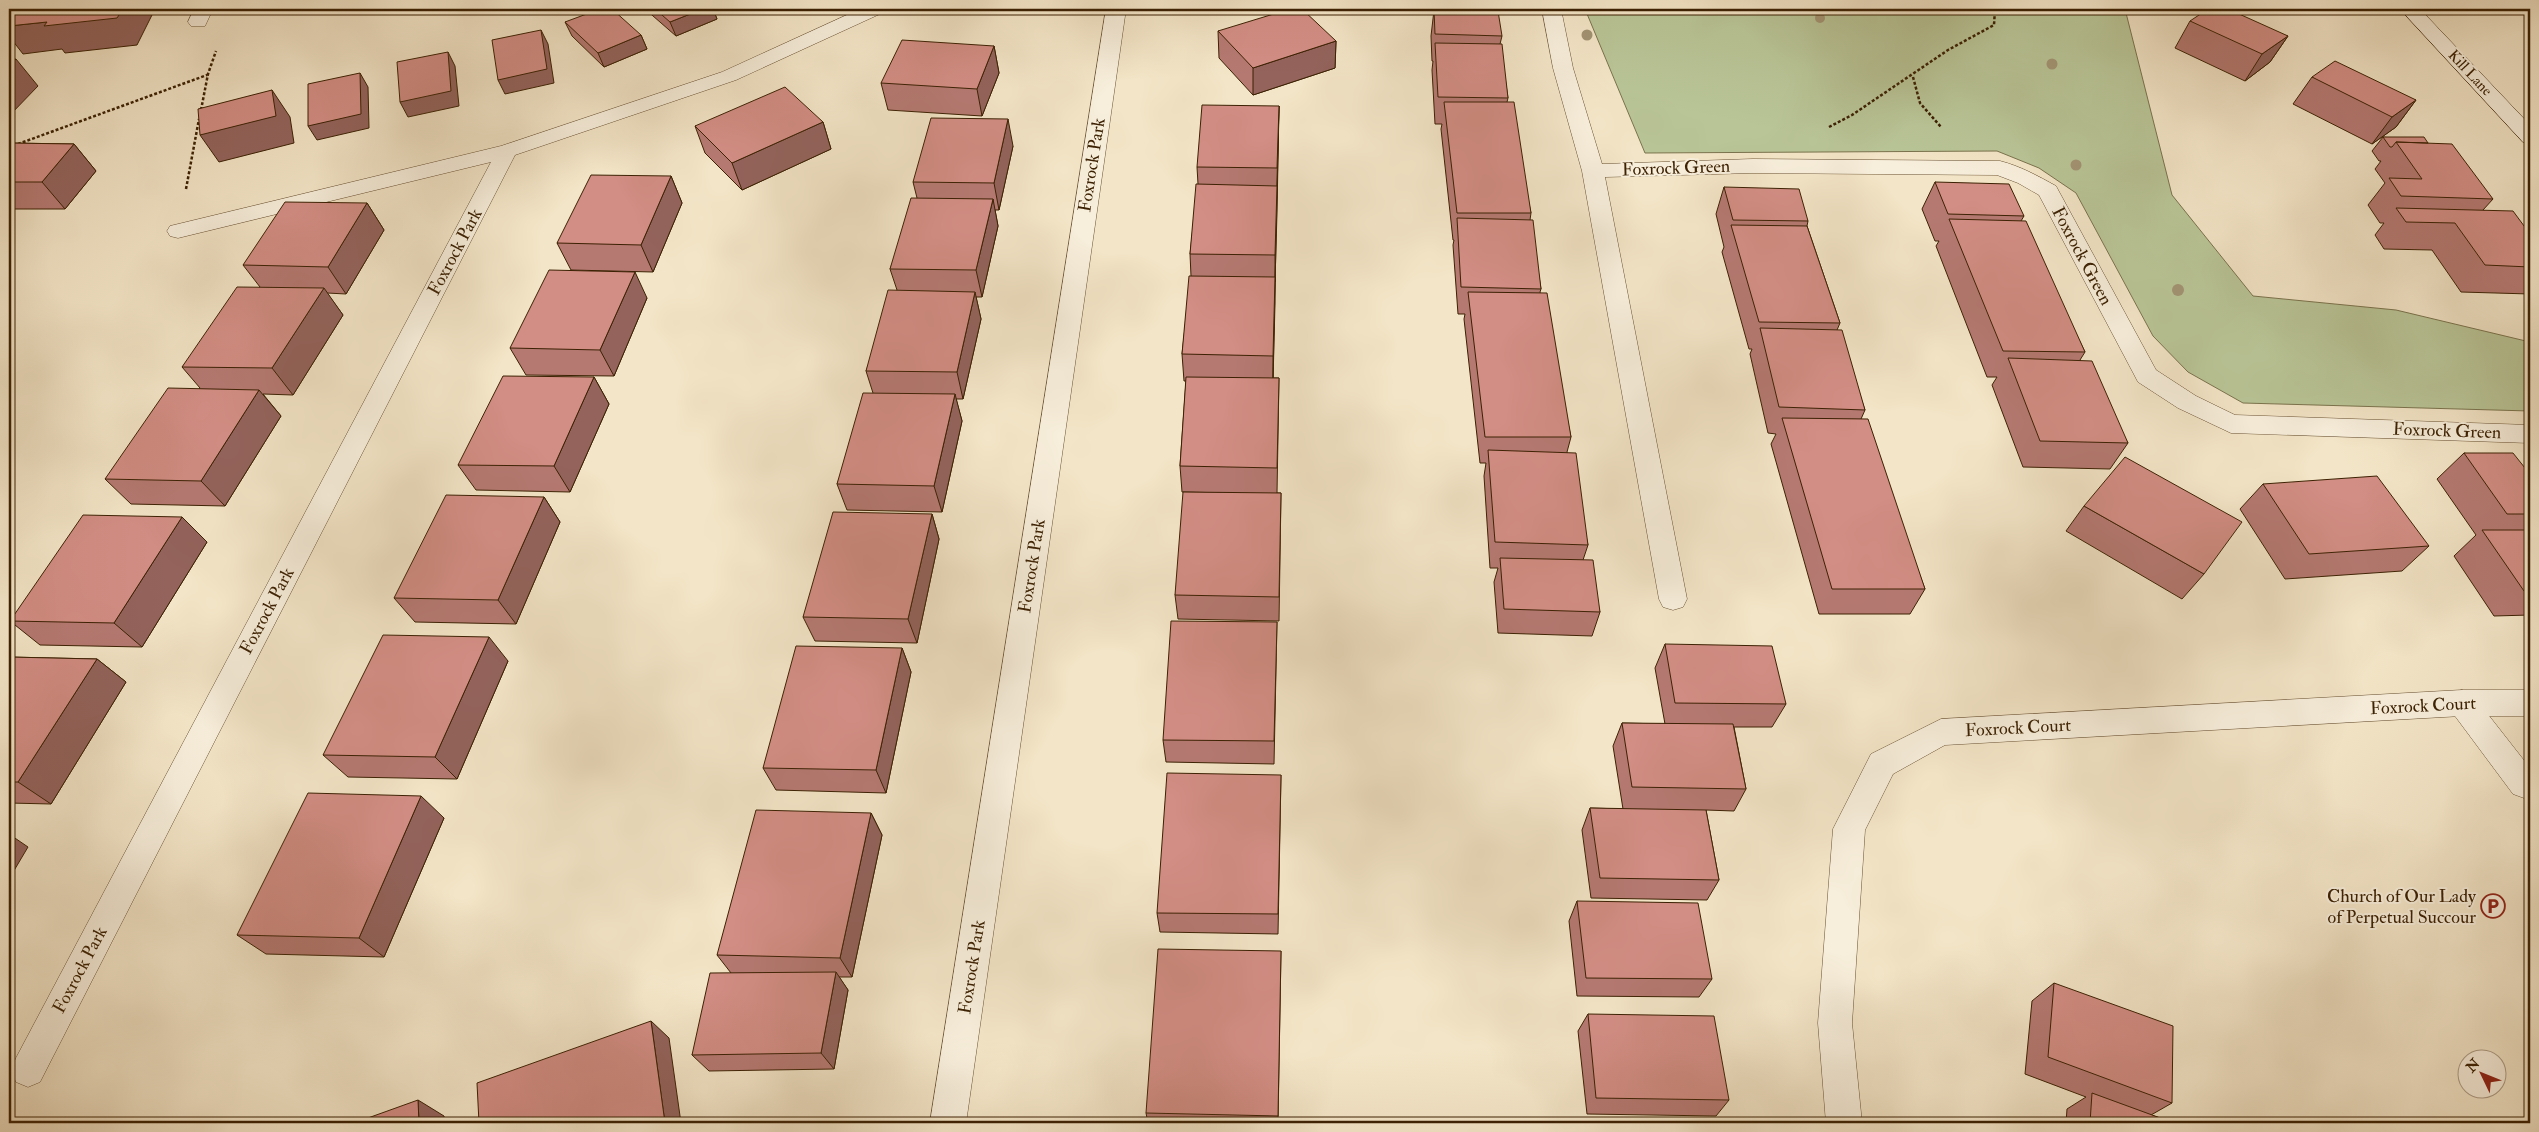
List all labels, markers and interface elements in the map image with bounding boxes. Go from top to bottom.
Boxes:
street label: Kill Lane [2444,46,2496,100]
street label: Foxrock Park [1073,116,1111,214]
street label: Foxrock Green [1621,155,1731,181]
street label: Foxrock Green [2046,203,2118,309]
street label: Foxrock Park [423,204,488,299]
street label: Foxrock Green [2392,418,2502,444]
street label: Foxrock Park [1013,517,1051,615]
street label: Foxrock Park [235,563,300,658]
street label: Foxrock Court [2369,692,2477,720]
street label: Foxrock Court [1964,714,2072,742]
place label: Church of Our Lady of Perpetual Succour [2327,885,2477,929]
parking icon: Church of Our Lady of Perpetual Succour [2480,893,2506,919]
street label: Foxrock Park [953,918,991,1016]
street label: Foxrock Park [48,922,113,1017]
north arrow [2456,1050,2506,1100]
text: N [2462,1055,2484,1077]

